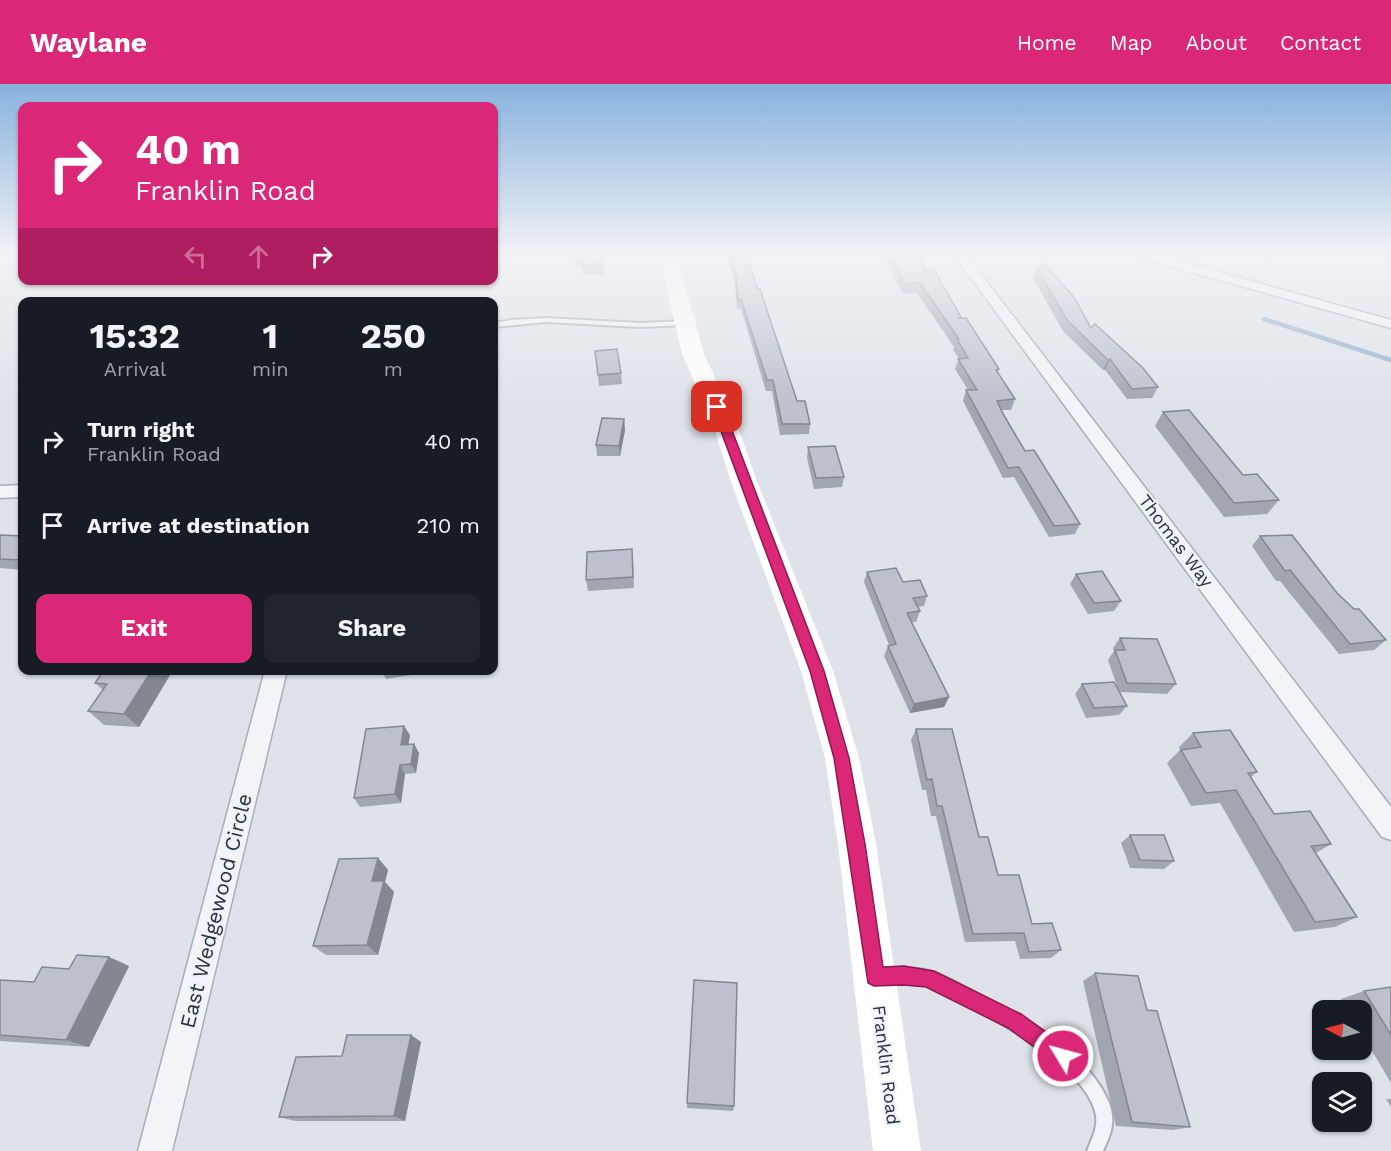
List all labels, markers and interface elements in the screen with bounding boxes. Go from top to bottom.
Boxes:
text: Waylane [30,26,147,59]
text: Home [1017,30,1077,55]
text: Map [1110,30,1153,55]
text: About [1186,30,1247,55]
text: Contact [1280,30,1361,55]
text: 40 m [135,125,241,174]
icon: right [36,126,114,204]
text: Franklin Road [135,175,316,207]
icon: left [179,240,212,273]
icon: ahead [242,240,275,273]
icon: right [305,240,338,273]
text: 15:32 [90,315,180,357]
text: 1 [262,315,278,357]
text: 250 [360,315,426,357]
text: Arrival [104,357,166,381]
text: min [252,357,289,381]
text: m [384,357,403,381]
pin [691,381,742,432]
icon: arrive [700,390,733,423]
text: Turn right [87,417,194,442]
icon: right [36,425,69,458]
text: 40 m [424,429,480,454]
text: Franklin Road [87,442,221,466]
street label: Thomas Way [1135,490,1218,592]
icon: arrive [36,509,69,542]
text: Arrive at destination [87,513,310,538]
text: 210 m [416,513,480,538]
button: Exit [36,594,252,663]
button: Share [264,594,480,663]
street label: East Wedgewood Circle [174,791,257,1031]
north arrow [1312,1000,1372,1060]
map controls [1312,1000,1372,1132]
street label: Franklin Road [869,1004,904,1126]
position arrow [1031,1024,1095,1088]
button: layers [1312,1072,1372,1132]

